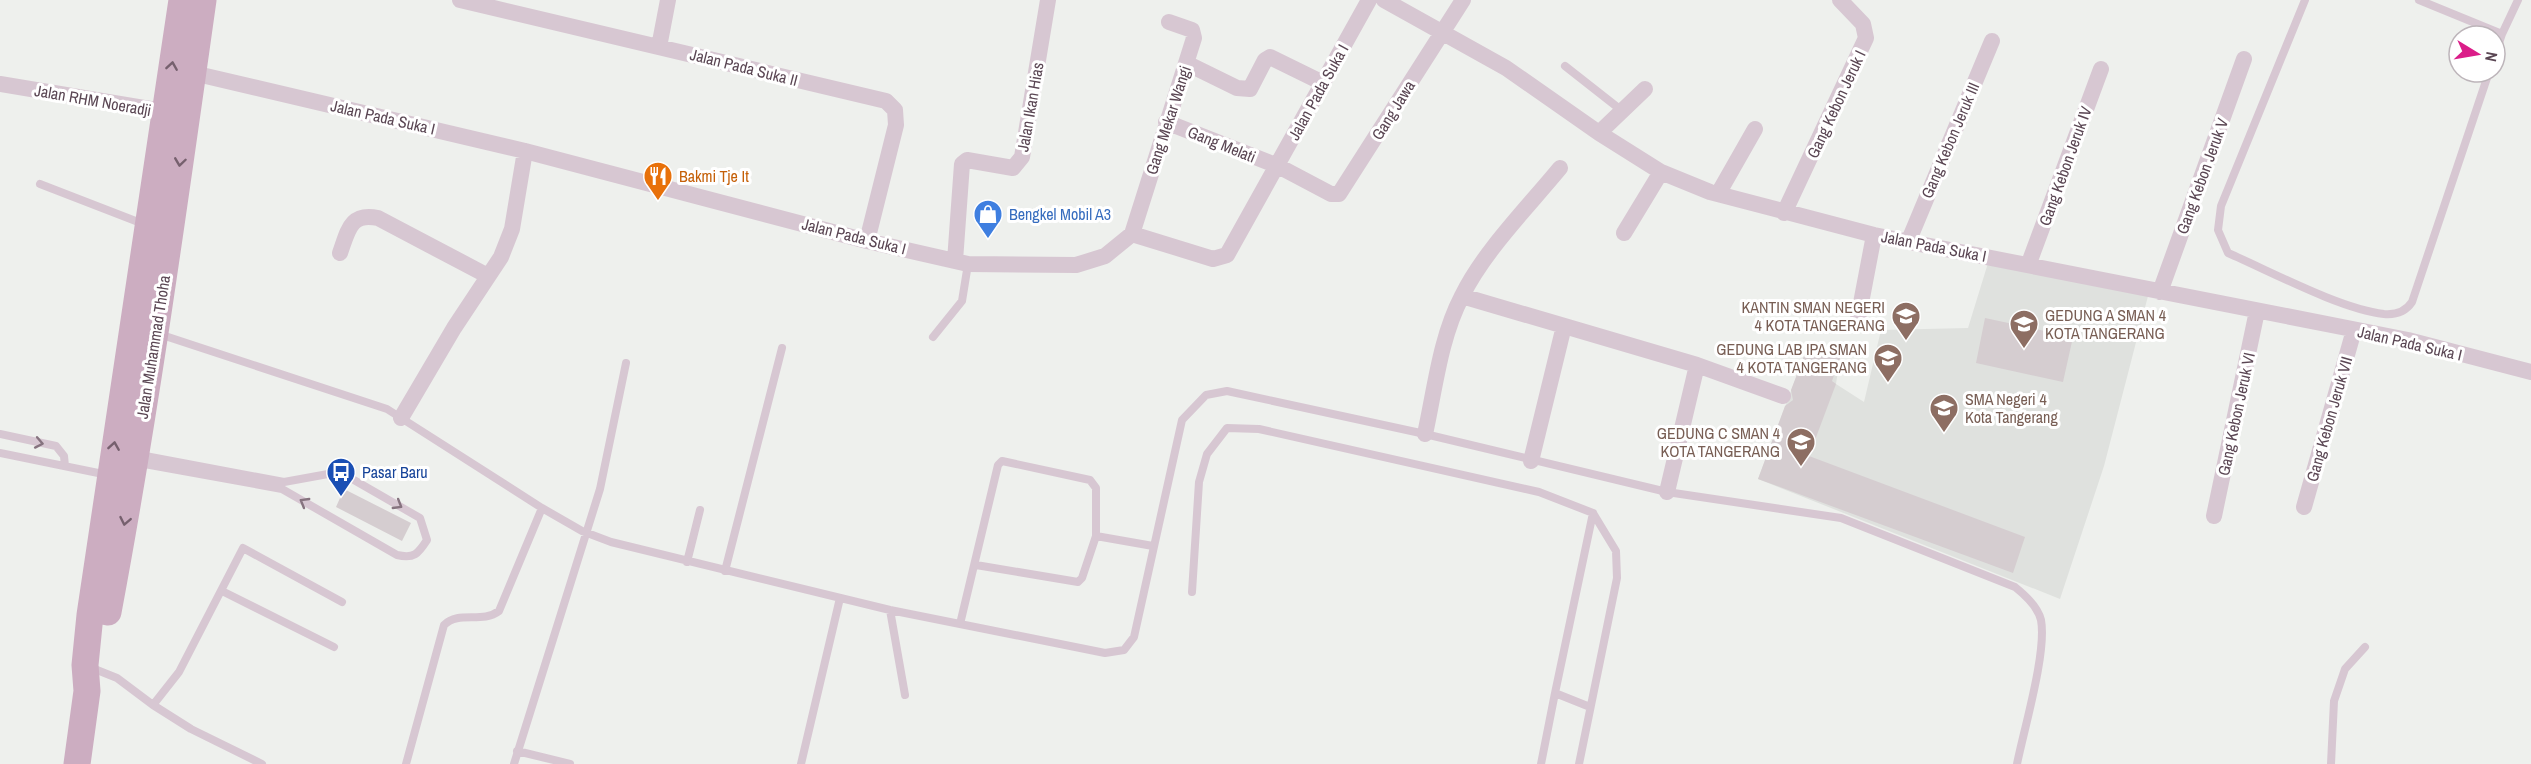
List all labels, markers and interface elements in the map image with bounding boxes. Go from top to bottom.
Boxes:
north arrow [2447,24,2507,84]
street label: Jalan Pada Suka I [1283,40,1353,144]
street label: Jalan Pada Suka II [688,43,800,91]
street label: Gang Kebon Jeruk I [1801,46,1871,162]
text: N [2480,50,2503,64]
one-way arrow [165,61,177,71]
street label: Jalan Ikan Hias [1011,61,1049,153]
street label: Gang Mekar Wangi [1140,63,1196,177]
street label: Gang Jawa [1366,75,1420,144]
street label: Jalan RHM Noeradji [33,79,153,121]
street label: Gang Kebon Jeruk III [1916,79,1984,201]
street label: Jalan Pada Suka I [329,94,437,140]
street label: Gang Kebon Jeruk IV [2033,103,2097,229]
street label: Gang Kebon Jeruk V [2171,115,2233,237]
street label: Gang Melati [1185,120,1259,168]
one-way arrow [175,157,187,166]
restaurant icon: Bakmi Tje It [642,160,674,202]
place label: Bakmi Tje It [679,165,749,187]
shop icon: Bengkel Mobil A3 [972,198,1004,240]
place label: Bengkel Mobil A3 [1009,203,1111,225]
street label: Jalan Pada Suka I [800,212,908,260]
street label: Jalan Pada Suka I [1880,225,1988,267]
street label: Jalan Muhammad Thoha [131,273,175,420]
place label: KANTIN SMAN NEGERI 4 KOTA TANGERANG [1741,296,1885,336]
school or university icon: KANTIN SMAN NEGERI 4 KOTA TANGERANG [1890,300,1922,342]
place label: GEDUNG A SMAN 4 KOTA TANGERANG [2045,304,2166,344]
school or university icon: GEDUNG A SMAN 4 KOTA TANGERANG [2008,308,2040,350]
street label: Jalan Pada Suka I [2356,320,2464,366]
place label: GEDUNG LAB IPA SMAN 4 KOTA TANGERANG [1716,338,1867,378]
school or university icon: GEDUNG LAB IPA SMAN 4 KOTA TANGERANG [1872,342,1904,384]
street label: Gang Kebon Jeruk VI [2212,350,2260,478]
street label: Gang Kebon Jeruk VII [2301,354,2357,484]
place label: SMA Negeri 4 Kota Tangerang [1965,388,2058,428]
school or university icon: SMA Negeri 4 Kota Tangerang [1928,392,1960,434]
place label: GEDUNG C SMAN 4 KOTA TANGERANG [1657,422,1780,462]
school or university icon: GEDUNG C SMAN 4 KOTA TANGERANG [1785,426,1817,468]
one-way arrow [34,436,44,449]
one-way arrow [107,441,120,451]
bus stop icon: Pasar Baru [325,456,357,498]
place label: Pasar Baru [362,461,428,483]
one-way arrow [392,497,402,509]
one-way arrow [300,498,310,509]
one-way arrow [119,515,132,525]

